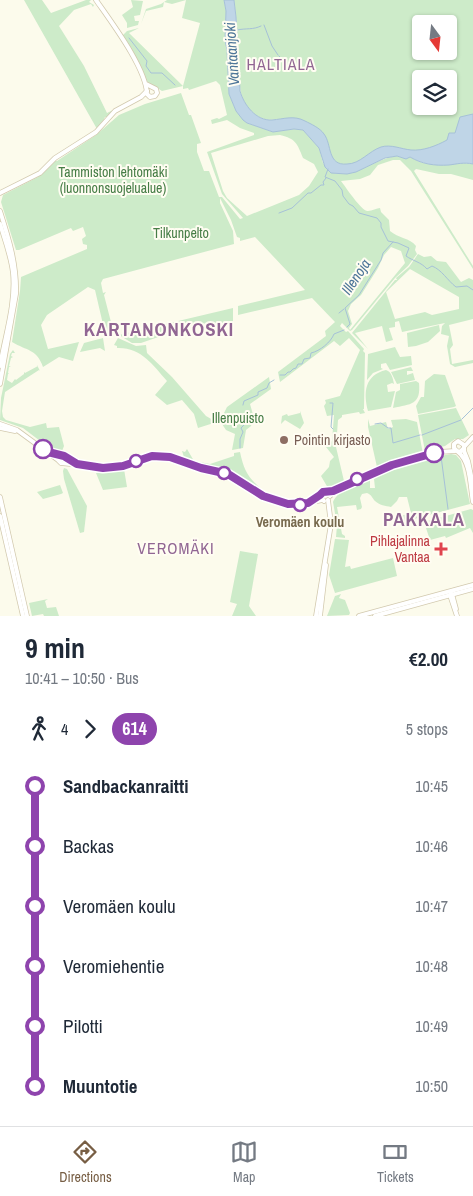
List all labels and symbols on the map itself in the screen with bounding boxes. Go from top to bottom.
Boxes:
north arrow [412,15,458,60]
water label: Vantaanjoki [219,21,244,87]
district label: HALTIALA [246,53,316,75]
park label: Tammiston lehtomäki (luonnonsuojelualue) [58,163,168,197]
park label: Tilkunpelto [153,224,209,242]
water label: Illenoja [336,255,375,299]
district label: KARTANONKOSKI [84,316,234,342]
park label: Illenpuisto [212,409,264,427]
place label: Pointin kirjasto [294,431,371,449]
marker: Pointin kirjasto [278,434,290,446]
unlabelled marker [33,439,53,459]
unlabelled marker [424,443,444,463]
unlabelled marker [129,454,143,468]
unlabelled marker [217,466,231,480]
unlabelled marker [350,472,364,486]
marker: Veromäen koulu [293,498,307,512]
district label: PAKKALA [383,506,465,532]
place label: Veromäen koulu [256,513,344,531]
place label: Pihlajalinna Vantaa [370,532,431,566]
district label: VEROMÄKI [137,537,215,559]
marker: Pihlajalinna Vantaa [434,542,448,556]

